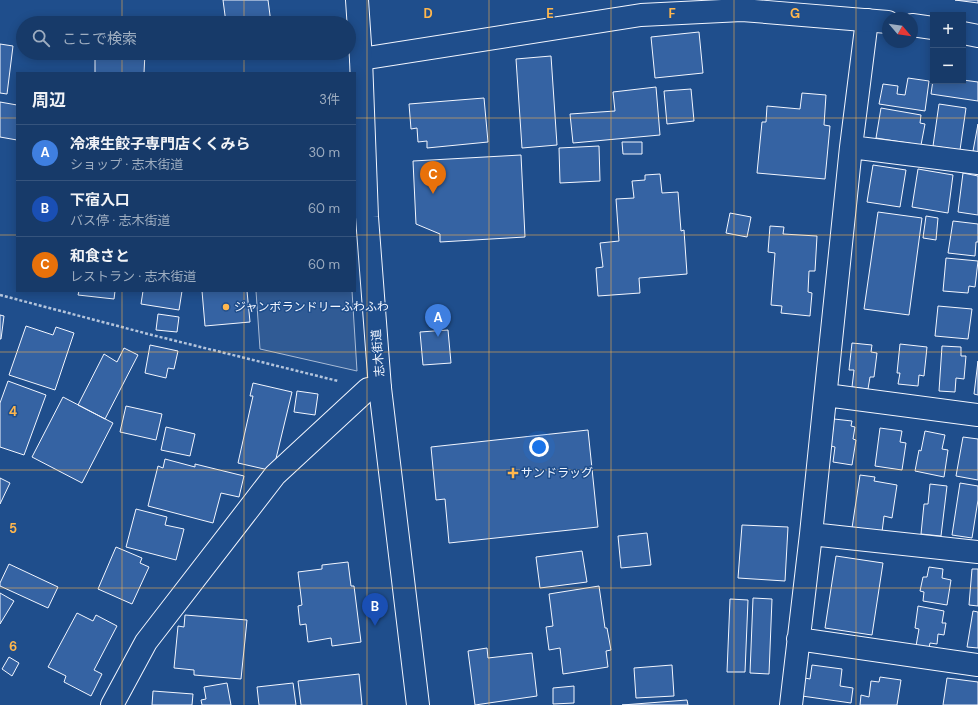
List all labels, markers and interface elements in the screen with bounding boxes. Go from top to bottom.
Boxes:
text: D [423,5,433,22]
text: E [546,5,554,22]
text: F [668,5,676,22]
text: G [790,5,800,22]
north arrow [882,12,918,48]
map controls [930,12,966,84]
button: + [930,12,966,48]
search box [16,16,356,60]
icon: search [30,27,52,49]
text: ここで検索 [62,29,137,49]
button: − [930,48,966,84]
text: 周辺 [32,89,66,111]
text: 3件 [319,91,340,108]
text: 冷凍生餃子専門店くくみら [70,134,251,154]
text: A [40,144,50,161]
text: 30 m [308,144,340,161]
text: ショップ · 志木街道 [70,156,184,173]
pin: C [420,161,446,194]
text: 下宿入口 [70,190,130,210]
text: B [41,200,49,217]
text: 60 m [308,200,340,217]
text: バス停 · 志木街道 [70,212,171,229]
text: 和食さと [70,246,130,266]
text: C [40,256,50,273]
text: 60 m [308,256,340,273]
text: レストラン · 志木街道 [70,268,197,285]
place label: ジャンボランドリーふわふわ [234,299,389,315]
marker: ジャンボランドリーふわふわ [221,302,231,312]
pin: A [425,304,451,337]
street label: 志木街道 [368,328,388,378]
text: 4 [9,403,17,420]
your location [529,437,549,457]
place label: サンドラッグ [521,465,593,481]
marker: サンドラッグ [508,468,518,478]
text: 5 [9,520,17,537]
pin: B [362,593,388,626]
text: 6 [9,638,17,655]

